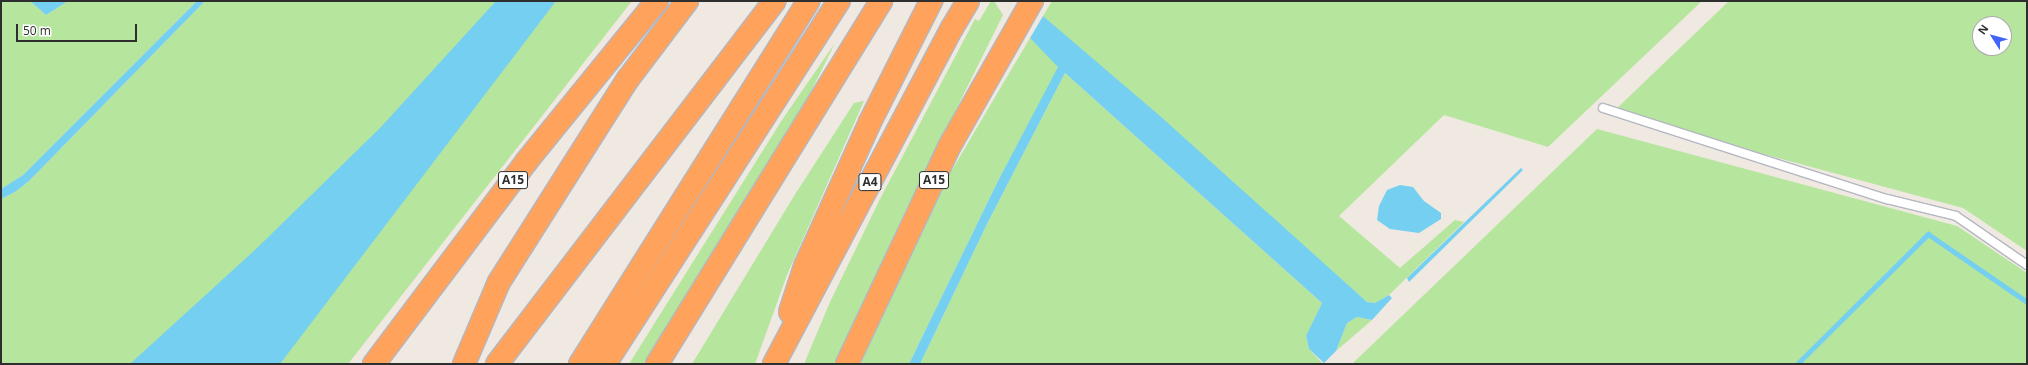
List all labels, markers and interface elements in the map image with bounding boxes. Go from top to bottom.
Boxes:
scale bar [18,16,139,42]
north arrow [1972,16,2012,56]
text: N [1974,21,1991,37]
text: 50 m [23,22,51,39]
road number: A15 [497,170,529,190]
road number: A15 [918,170,950,190]
road number: A4 [858,172,882,192]

